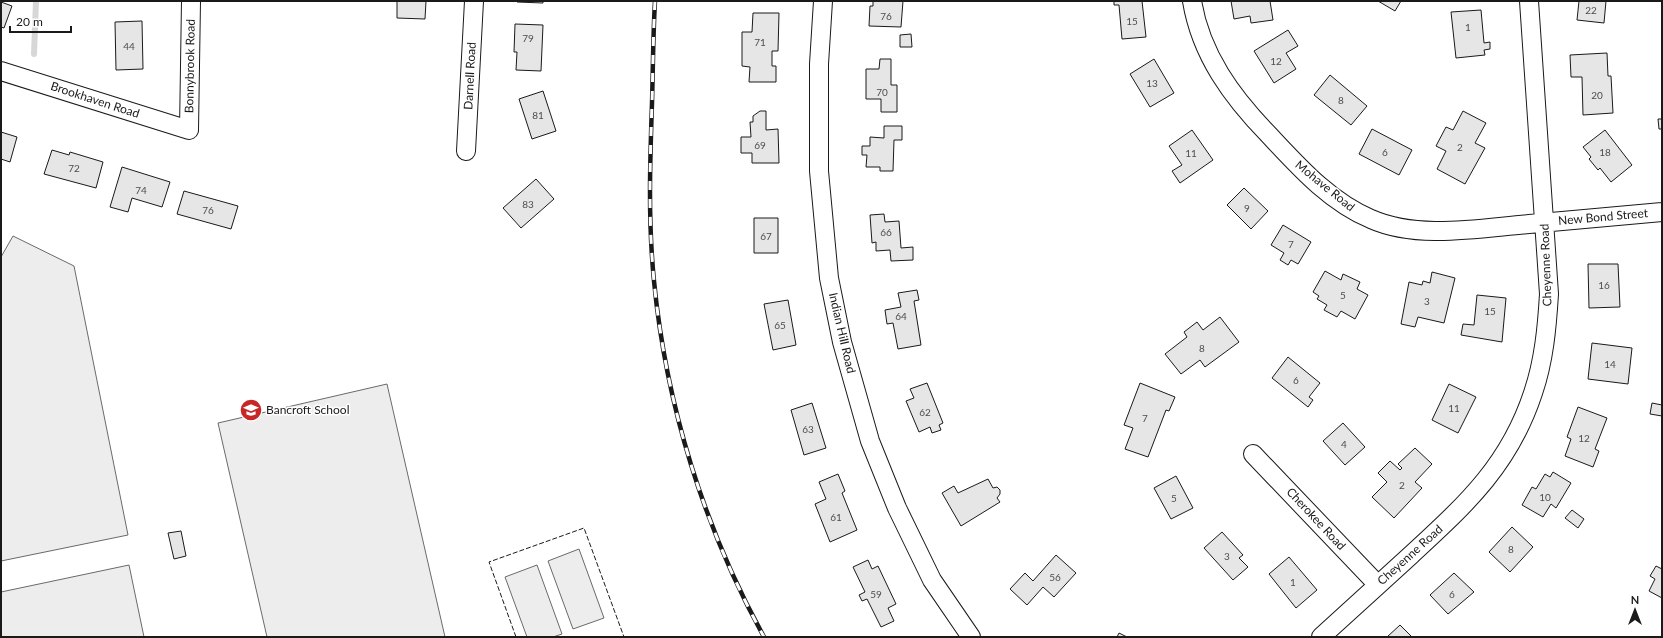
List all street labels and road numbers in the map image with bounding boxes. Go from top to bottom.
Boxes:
street label: Bonnybrook Road [181,19,198,113]
street label: Darnell Road [460,42,479,110]
street label: Brookhaven Road [49,78,142,121]
street label: Mohave Road [1292,157,1358,214]
street label: New Bond Street [1557,205,1649,228]
street label: Cheyenne Road [1537,223,1554,307]
street label: Indian Hill Road [826,291,859,375]
street label: Cherokee Road [1284,484,1349,553]
street label: Cheyenne Road [1374,521,1445,588]

